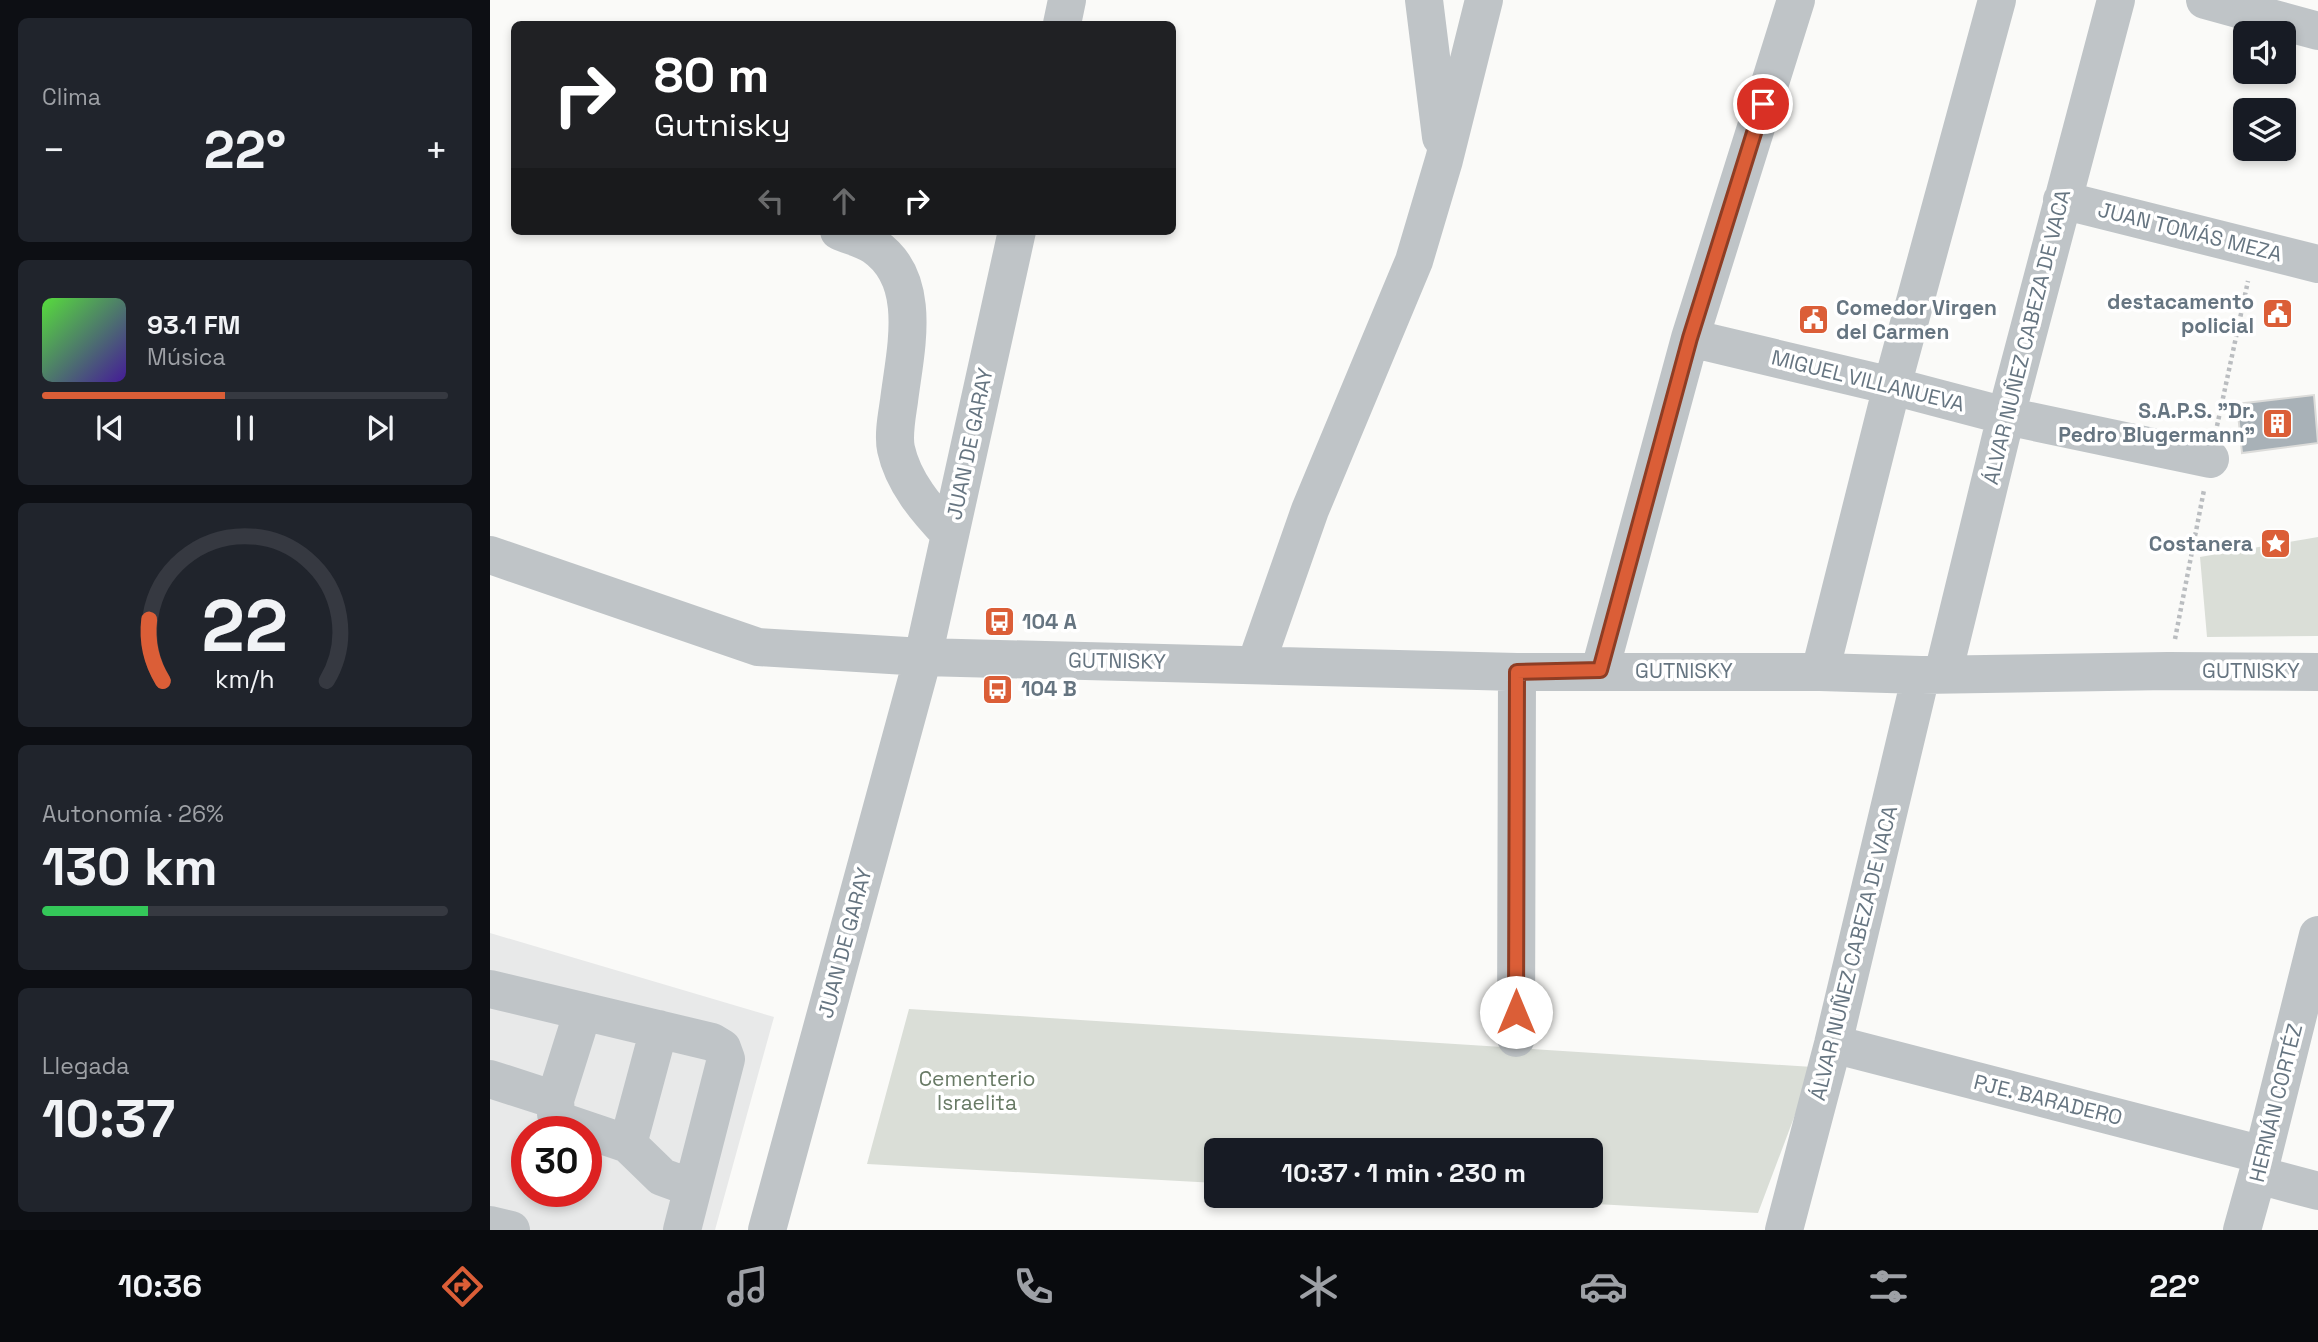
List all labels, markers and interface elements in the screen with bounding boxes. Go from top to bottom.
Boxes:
map controls [2233,21,2296,161]
button: sound [2233,21,2296,84]
text: 80 m [654,44,769,106]
icon: right [539,49,630,140]
pin [1733,74,1793,134]
text: Clima [42,82,101,112]
icon: arrive [1744,85,1782,123]
button: layers [2233,98,2296,161]
text: Gutnisky [654,105,791,145]
text: 22° [204,117,286,183]
text: − [42,126,66,174]
text: + [424,126,448,174]
icon: left [752,182,790,220]
icon: ahead [825,182,863,220]
icon: right [898,182,936,220]
street label: ÁLVAR NUÑEZ CABEZA DE VACA [1977,187,2076,487]
street label: JUAN TOMÁS MEZA [2095,196,2285,267]
place label: destacamento policial [2107,288,2254,339]
place label: Comedor Virgen del Carmen [1836,294,1997,345]
public building icon: destacamento policial [2260,297,2294,331]
public building icon: Comedor Virgen del Carmen [1796,303,1830,337]
text: 93.1 FM [147,308,240,342]
text: Música [147,342,226,372]
street label: MIGUEL VILLANUEVA [1769,343,1968,418]
street label: JUAN DE GARAY [940,365,999,522]
place label: S.A.P.S. "Dr. Pedro Blugermann" [2058,397,2255,448]
building icon: S.A.P.S. "Dr. Pedro Blugermann" [2261,406,2295,440]
icon: previous [91,409,129,447]
icon: pause [226,409,264,447]
icon: next [361,409,399,447]
place icon: Costanera [2259,527,2293,561]
place label: Costanera [2149,530,2253,557]
text: 22 [202,579,288,672]
bus stop icon: 104 A [982,605,1016,639]
place label: 104 A [1022,608,1077,635]
street label: GUTNISKY [1068,646,1166,675]
street label: GUTNISKY [1635,657,1733,684]
street label: GUTNISKY [2202,657,2300,684]
text: km/h [215,663,275,695]
bus stop icon: 104 B [981,672,1015,706]
place label: 104 B [1021,675,1077,702]
text: Autonomía · 26% [42,799,224,829]
street label: ÁLVAR NUÑEZ CABEZA DE VACA [1804,803,1903,1103]
text: 130 km [42,834,218,900]
street label: JUAN DE GARAY [811,864,878,1021]
position arrow [1479,975,1553,1049]
street label: HERNÁN CORTÉZ [2243,1021,2308,1185]
text: Llegada [42,1051,130,1081]
park label: Cementerio Israelita [919,1065,1035,1116]
street label: PJE. BARADERO [1971,1068,2125,1131]
text: 10:37 [42,1086,175,1152]
speed limit sign: 30 [511,1116,602,1207]
text: 10:37 · 1 min · 230 m [1281,1156,1526,1190]
icon: directions [438,1262,487,1311]
icon: music [723,1262,772,1311]
icon: phone [1009,1262,1058,1311]
icon: climate [1294,1262,1343,1311]
icon: car [1579,1262,1628,1311]
icon: filters [1864,1262,1913,1311]
text: 10:36 [118,1266,202,1306]
text: 22° [2149,1266,2200,1306]

